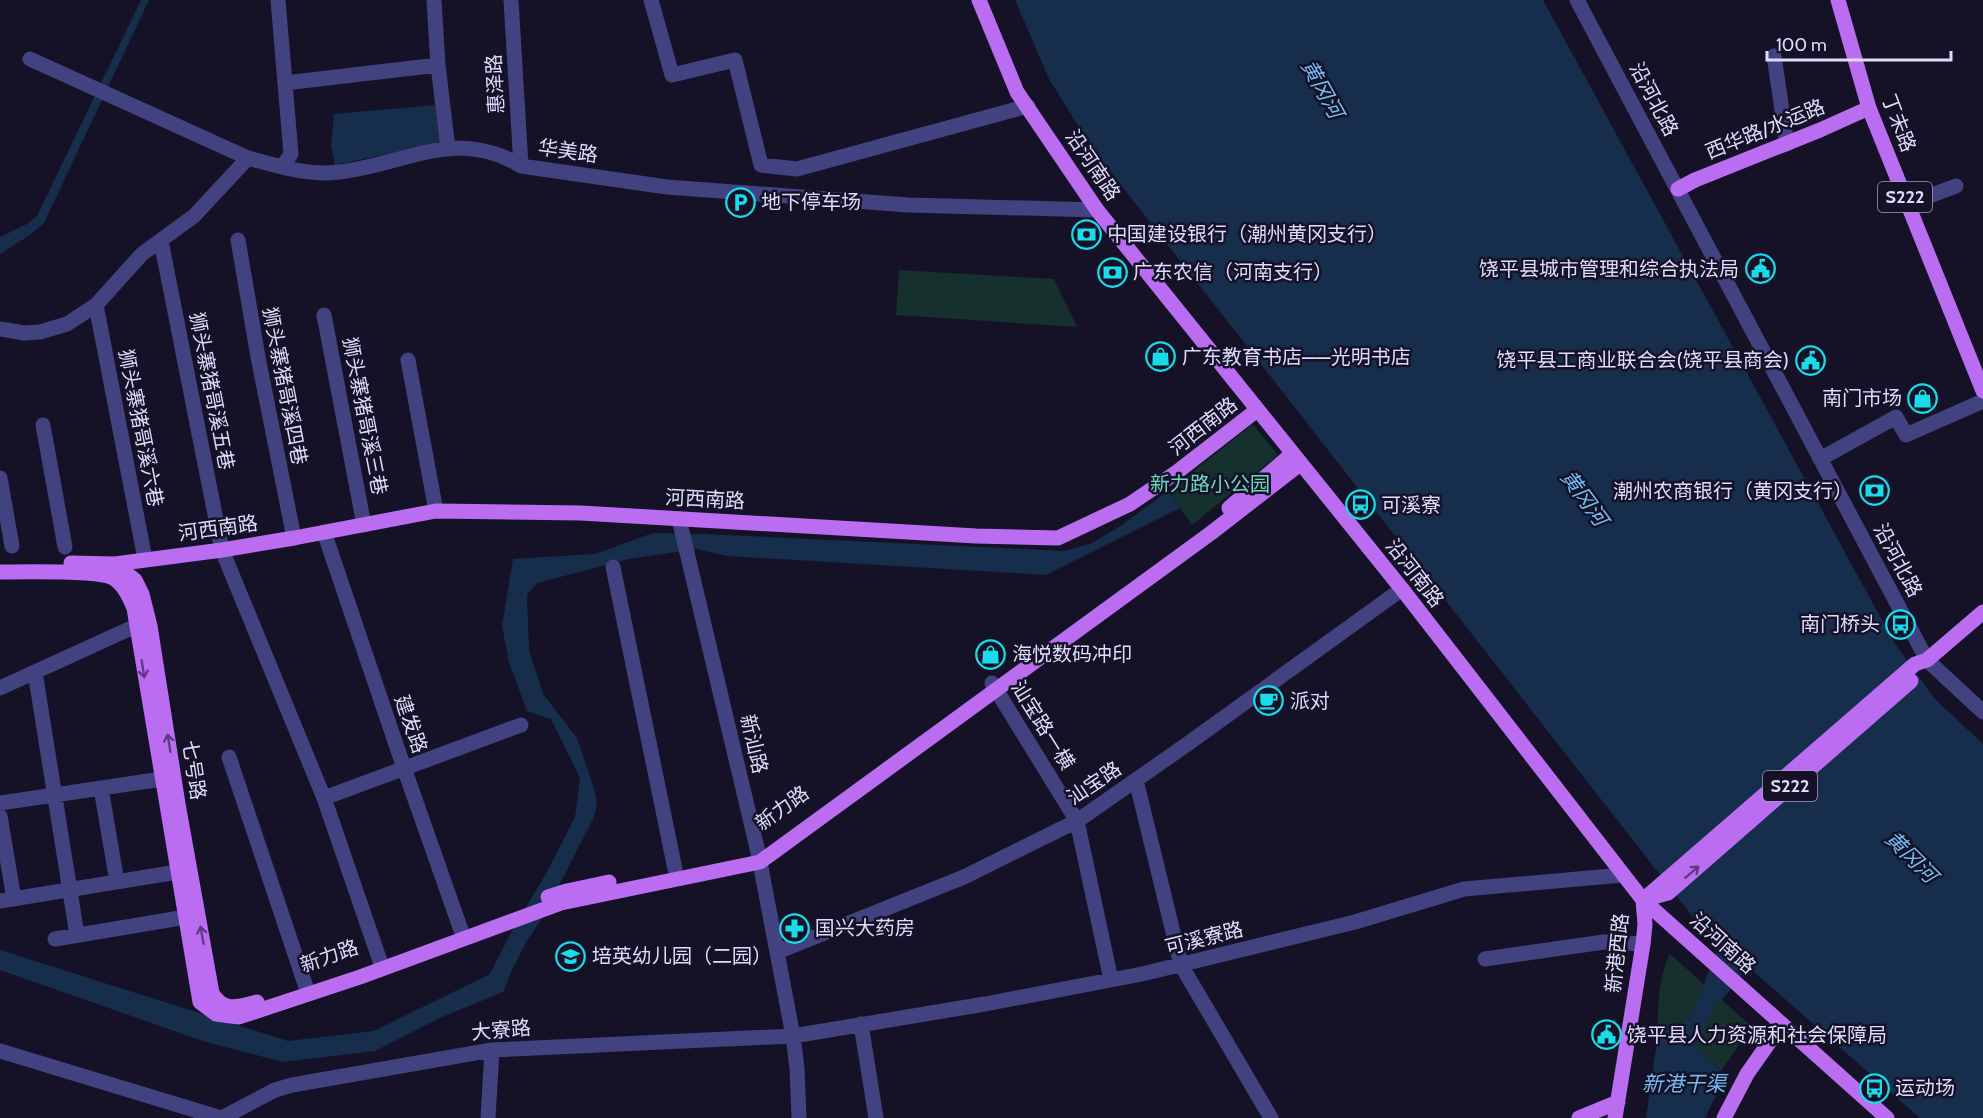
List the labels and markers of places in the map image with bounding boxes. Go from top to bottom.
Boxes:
parking icon: 地下停车场 [724,186,756,218]
place label: 地下停车场 [761,190,861,214]
bank icon: 中国建设银行（潮州黄冈支行） [1070,218,1102,250]
place label: 中国建设银行（潮州黄冈支行） [1107,222,1387,246]
public building icon: 饶平县城市管理和综合执法局 [1744,253,1776,285]
bank icon: 广东农信（河南支行） [1096,256,1128,288]
place label: 饶平县城市管理和综合执法局 [1479,257,1739,281]
place label: 广东农信（河南支行） [1133,260,1333,284]
shop icon: 广东教育书店——光明书店 [1145,341,1177,373]
public building icon: 饶平县工商业联合会(饶平县商会) [1794,344,1826,376]
place label: 广东教育书店——光明书店 [1182,345,1411,369]
place label: 饶平县工商业联合会(饶平县商会) [1496,348,1789,372]
shop icon: 南门市场 [1907,382,1939,414]
place label: 南门市场 [1822,386,1902,410]
bank icon: 潮州农商银行（黄冈支行） [1858,475,1890,507]
place label: 潮州农商银行（黄冈支行） [1613,479,1853,503]
bus stop icon: 可溪寮 [1344,489,1376,521]
place label: 可溪寮 [1381,493,1441,517]
bus stop icon: 南门桥头 [1885,608,1917,640]
place label: 南门桥头 [1800,612,1880,636]
shop icon: 海悦数码冲印 [975,638,1007,670]
place label: 海悦数码冲印 [1012,642,1132,666]
cafe icon: 派对 [1253,685,1285,717]
place label: 派对 [1290,689,1330,713]
pharmacy icon: 国兴大药房 [778,912,810,944]
place label: 国兴大药房 [815,916,915,940]
school or university icon: 培英幼儿园（二园） [555,940,587,972]
place label: 培英幼儿园（二园） [592,944,772,968]
public building icon: 饶平县人力资源和社会保障局 [1590,1019,1622,1051]
place label: 饶平县人力资源和社会保障局 [1627,1023,1887,1047]
bus stop icon: 运动场 [1858,1072,1890,1104]
place label: 运动场 [1895,1076,1955,1100]

